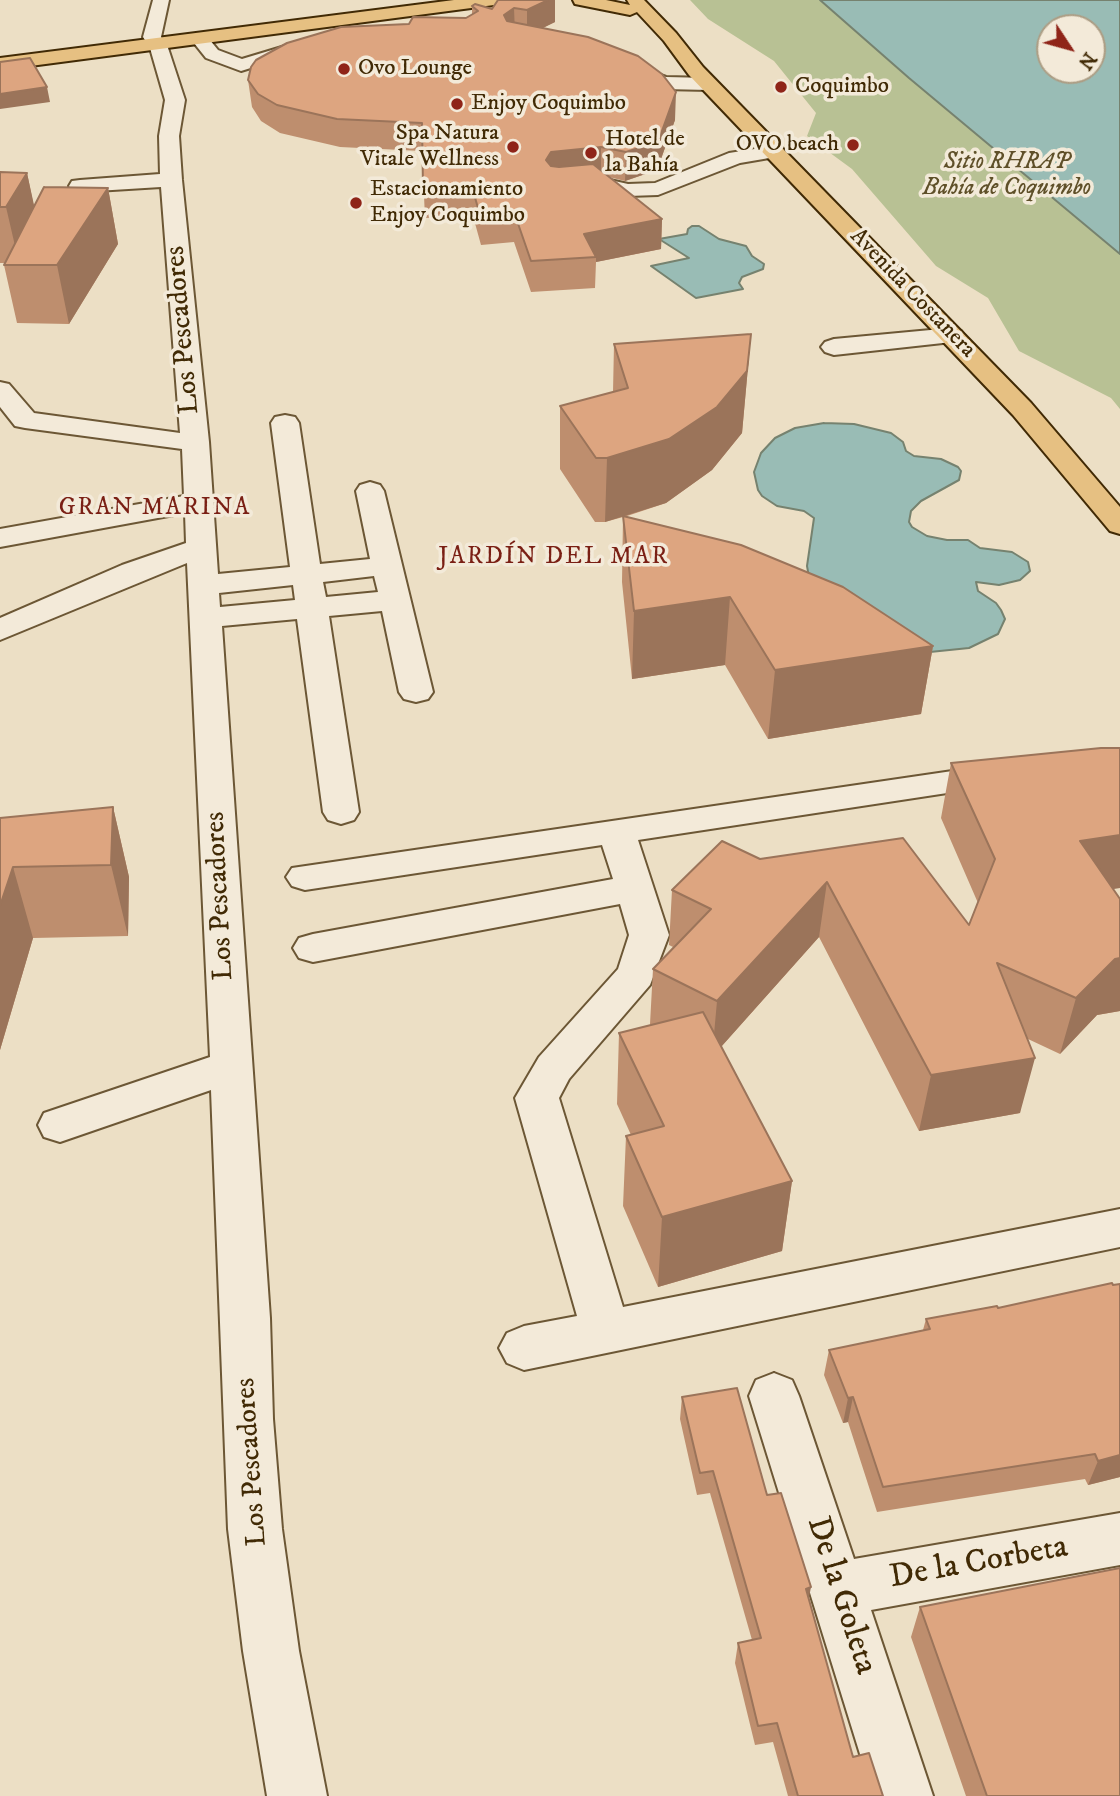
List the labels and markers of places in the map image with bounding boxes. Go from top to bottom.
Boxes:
place label: Ovo Lounge [358,55,472,83]
marker: Ovo Lounge [336,61,352,77]
place label: Coquimbo [795,73,889,101]
marker: Coquimbo [773,79,789,95]
place label: Enjoy Coquimbo [471,90,626,118]
marker: Enjoy Coquimbo [449,96,465,112]
place label: Spa Natura Vitale Wellness [360,120,499,174]
place label: Hotel de la Bahía [605,126,685,180]
place label: OVO beach [736,131,839,159]
marker: OVO beach [845,137,861,153]
marker: Spa Natura Vitale Wellness [505,139,521,155]
marker: Hotel de la Bahía [583,145,599,161]
place label: Estacionamiento Enjoy Coquimbo [370,176,525,230]
marker: Estacionamiento Enjoy Coquimbo [348,195,364,211]

